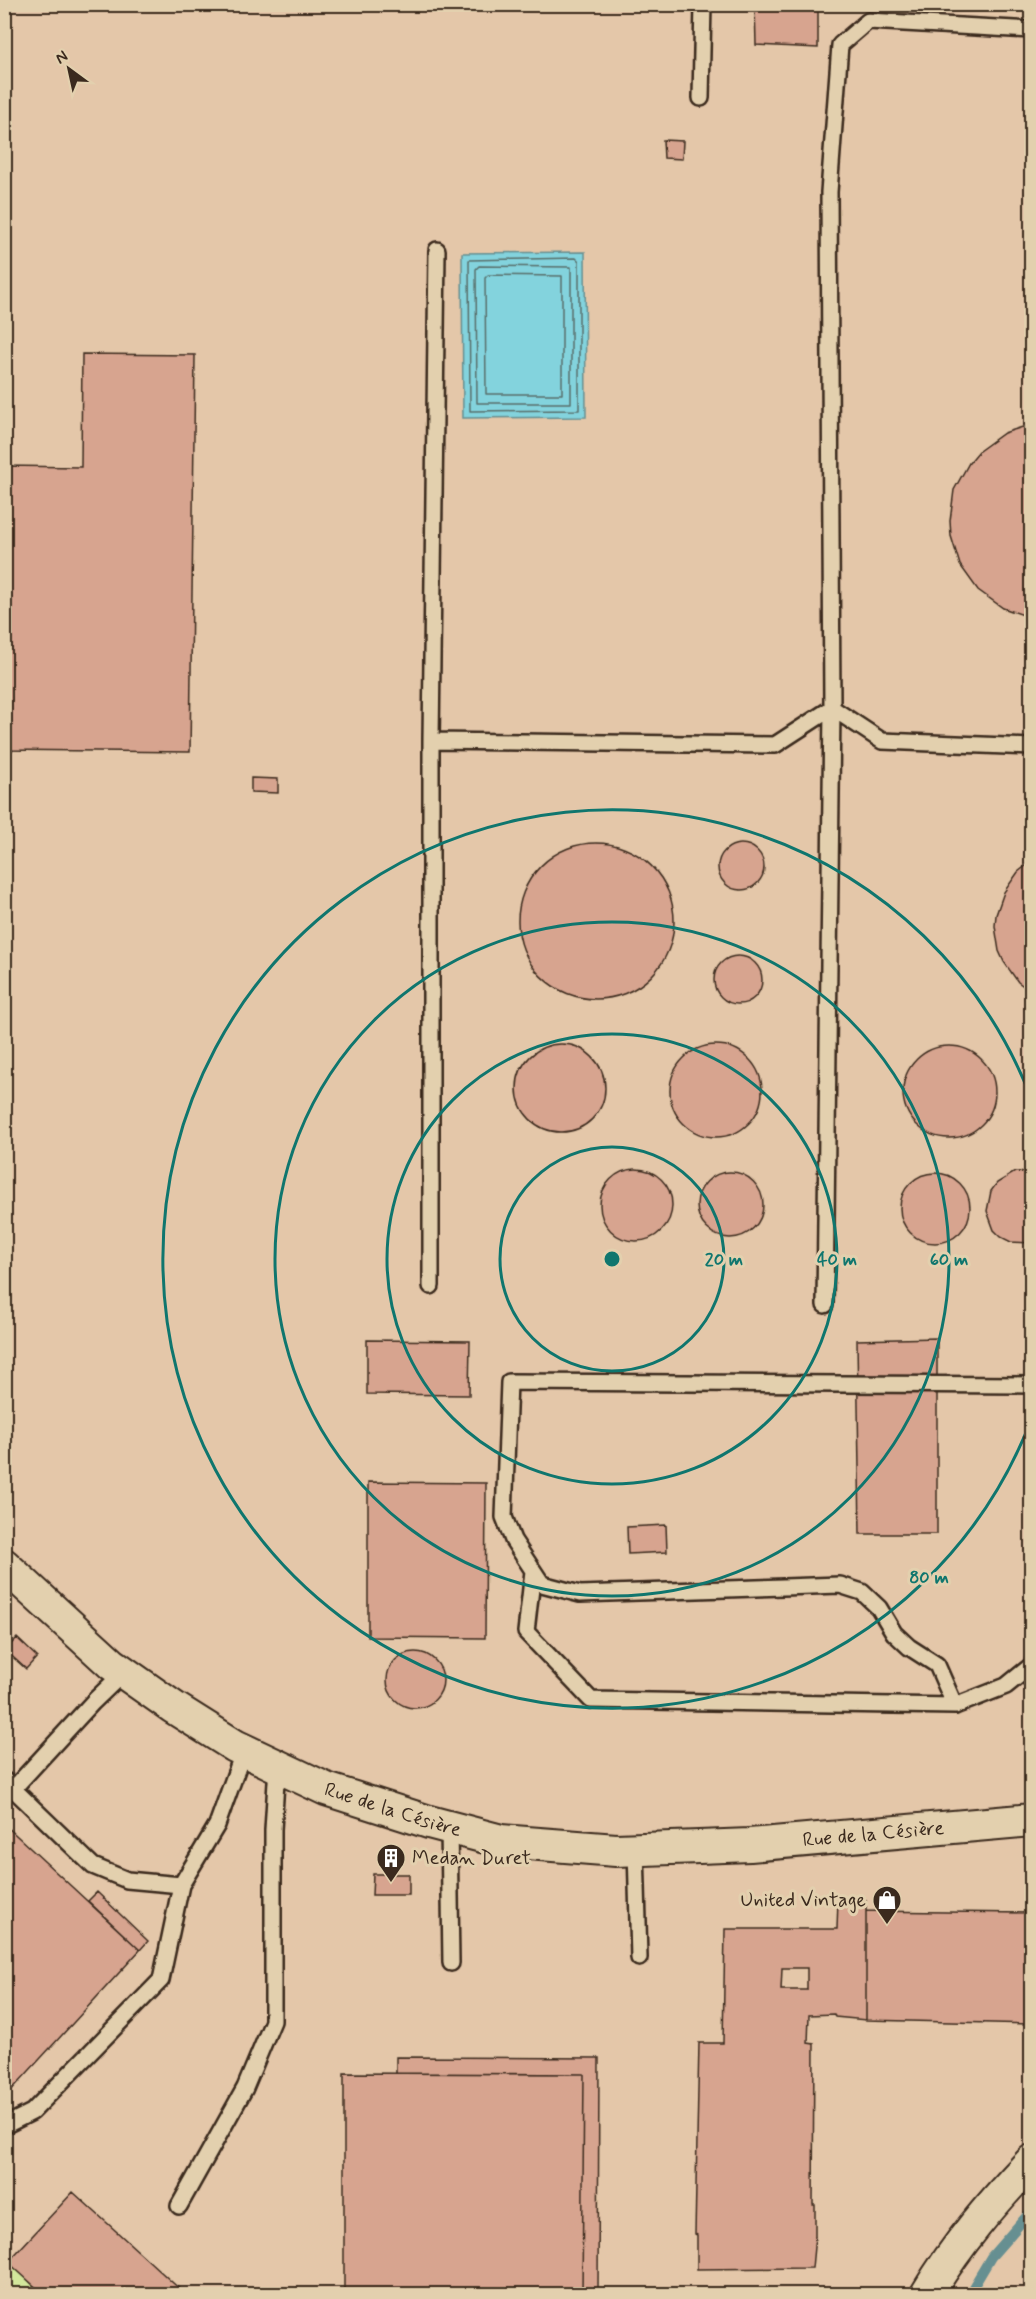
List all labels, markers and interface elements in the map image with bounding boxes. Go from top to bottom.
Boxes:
north arrow [39,39,99,99]
text: N [51,46,72,69]
text: 20 m [705,1248,743,1272]
text: 40 m [817,1248,857,1272]
text: 60 m [930,1248,968,1272]
centre of rings [602,1249,622,1269]
text: 80 m [909,1566,949,1590]
street label: Rue de la Césière [321,1776,464,1843]
street label: Rue de la Césière [801,1814,945,1854]
building icon: Medan Duret [375,1842,407,1884]
place label: Medan Duret [412,1845,531,1872]
shop icon: United Vintage [871,1884,903,1926]
place label: United Vintage [740,1887,866,1914]

